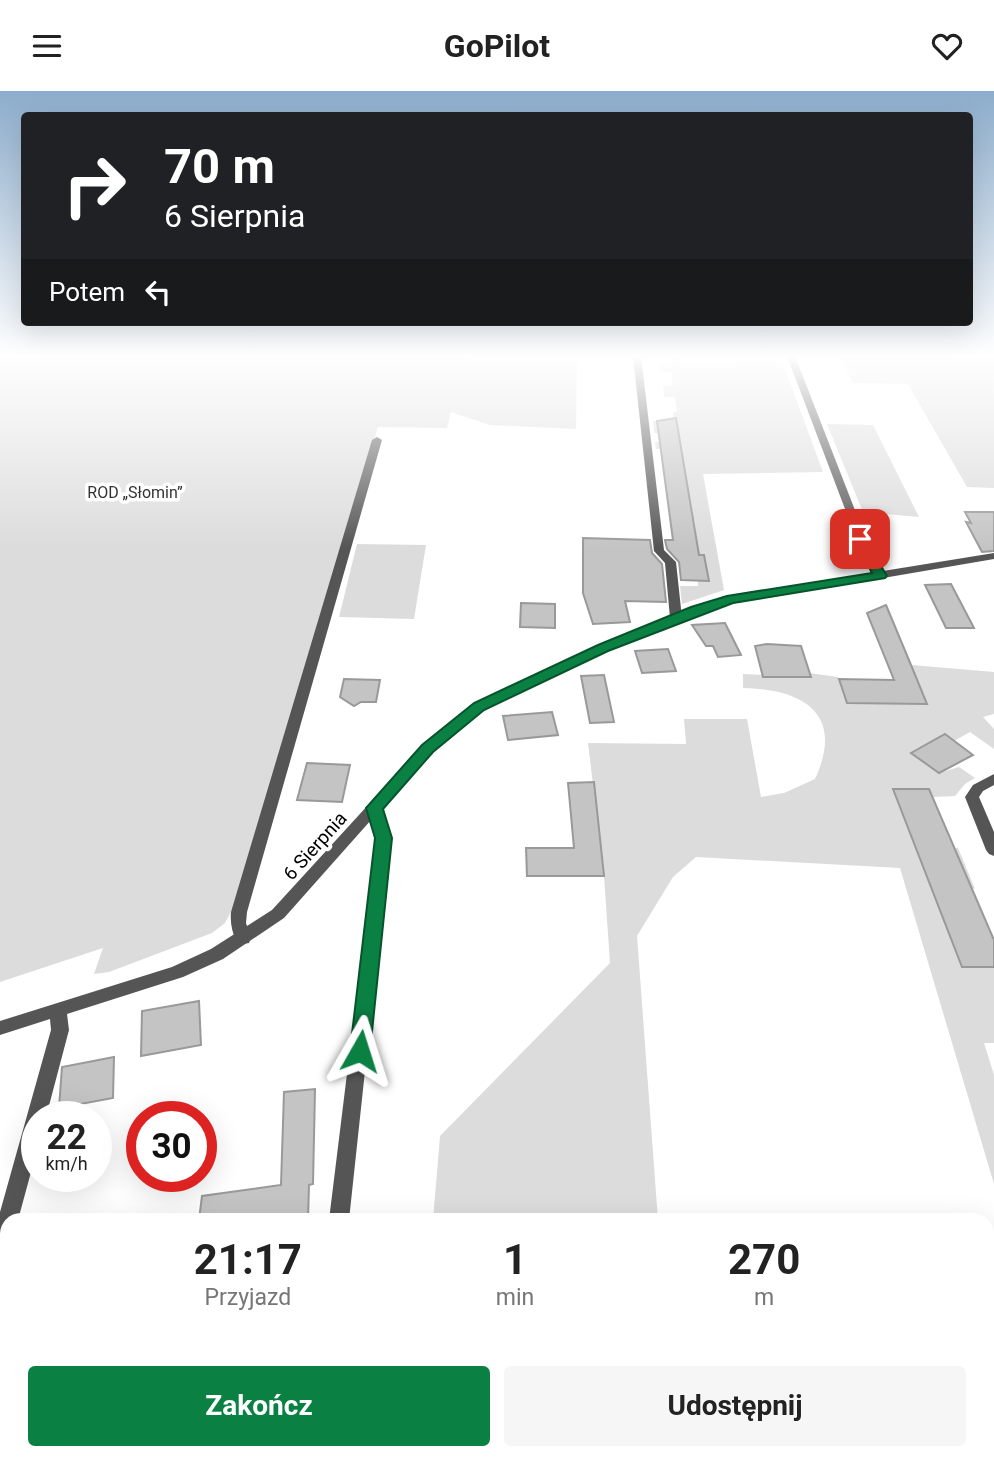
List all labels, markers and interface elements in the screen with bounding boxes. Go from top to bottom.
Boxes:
icon: menu [28,27,66,65]
text: GoPilot [444,27,550,65]
icon: heart [928,27,966,65]
text: 70 m [164,138,275,195]
icon: right [49,140,140,231]
text: 6 Sierpnia [164,197,305,235]
icon: left [139,273,177,311]
text: Potem [49,277,125,307]
park label: ROD „Słomin” [87,483,183,502]
pin [830,509,890,569]
icon: arrive [841,520,879,558]
street label: 6 Sierpnia [278,807,352,885]
position arrow [323,1014,397,1088]
speed limit sign: 30 [126,1101,217,1192]
text: 22 [46,1117,87,1158]
text: km/h [45,1153,88,1174]
text: 21:17 [194,1235,302,1284]
text: 1 [503,1235,527,1284]
text: 270 [728,1235,800,1284]
text: Przyjazd [204,1284,291,1311]
text: min [496,1284,534,1311]
text: m [754,1284,774,1311]
button: Zakończ [28,1366,490,1446]
button: Udostępnij [504,1366,966,1446]

